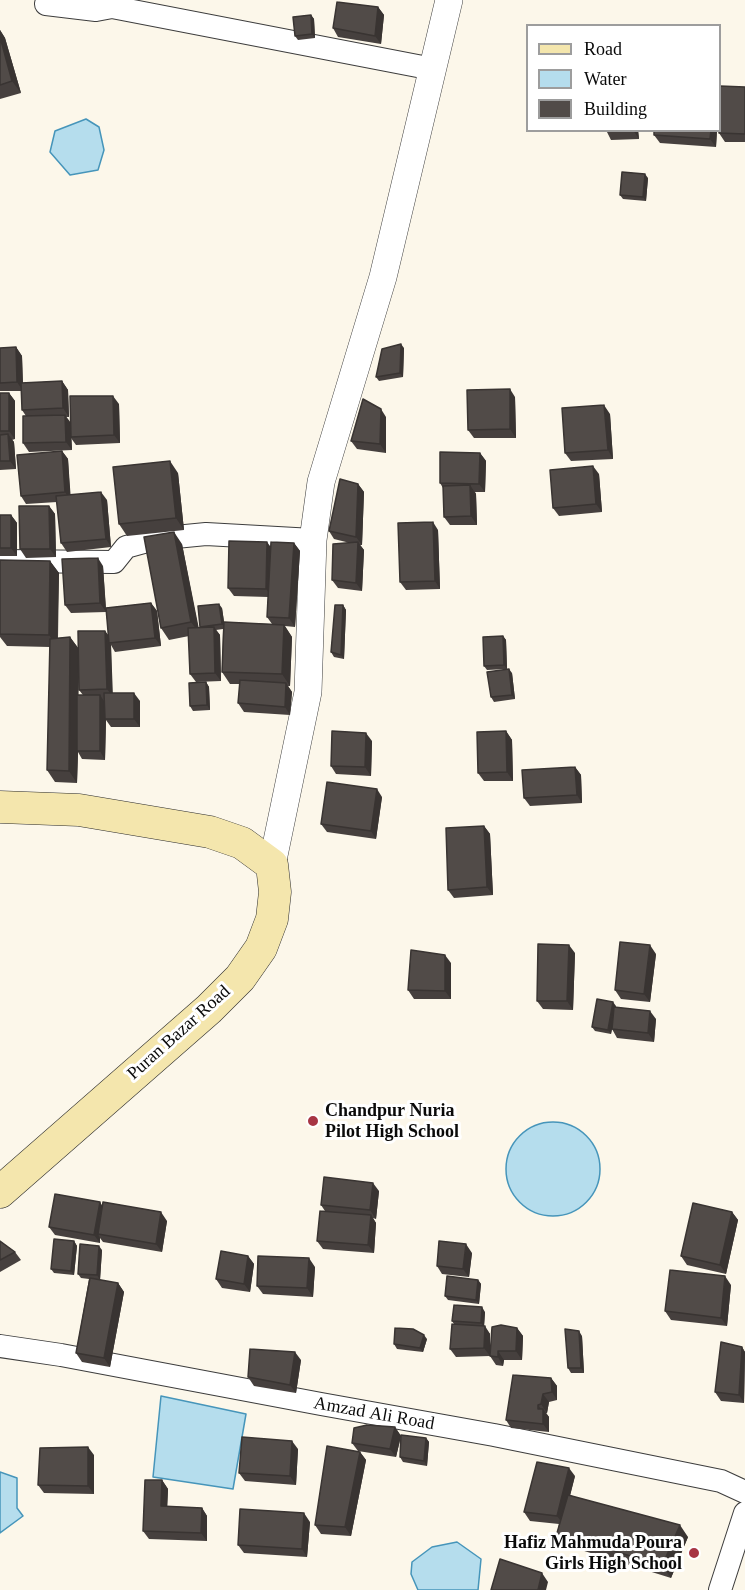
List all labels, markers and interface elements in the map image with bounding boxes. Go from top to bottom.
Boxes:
legend [526,24,721,132]
text: Road [584,39,622,59]
text: Water [584,69,627,89]
text: Building [584,99,647,119]
street label: Puran Bazar Road [116,975,242,1091]
place label: Chandpur Nuria Pilot High School [325,1100,477,1142]
marker: Chandpur Nuria Pilot High School [306,1114,320,1128]
street label: Amzad Ali Road [307,1392,441,1436]
place label: Hafiz Mahmuda Poura Girls High School [482,1532,682,1574]
marker: Hafiz Mahmuda Poura Girls High School [687,1546,701,1560]

